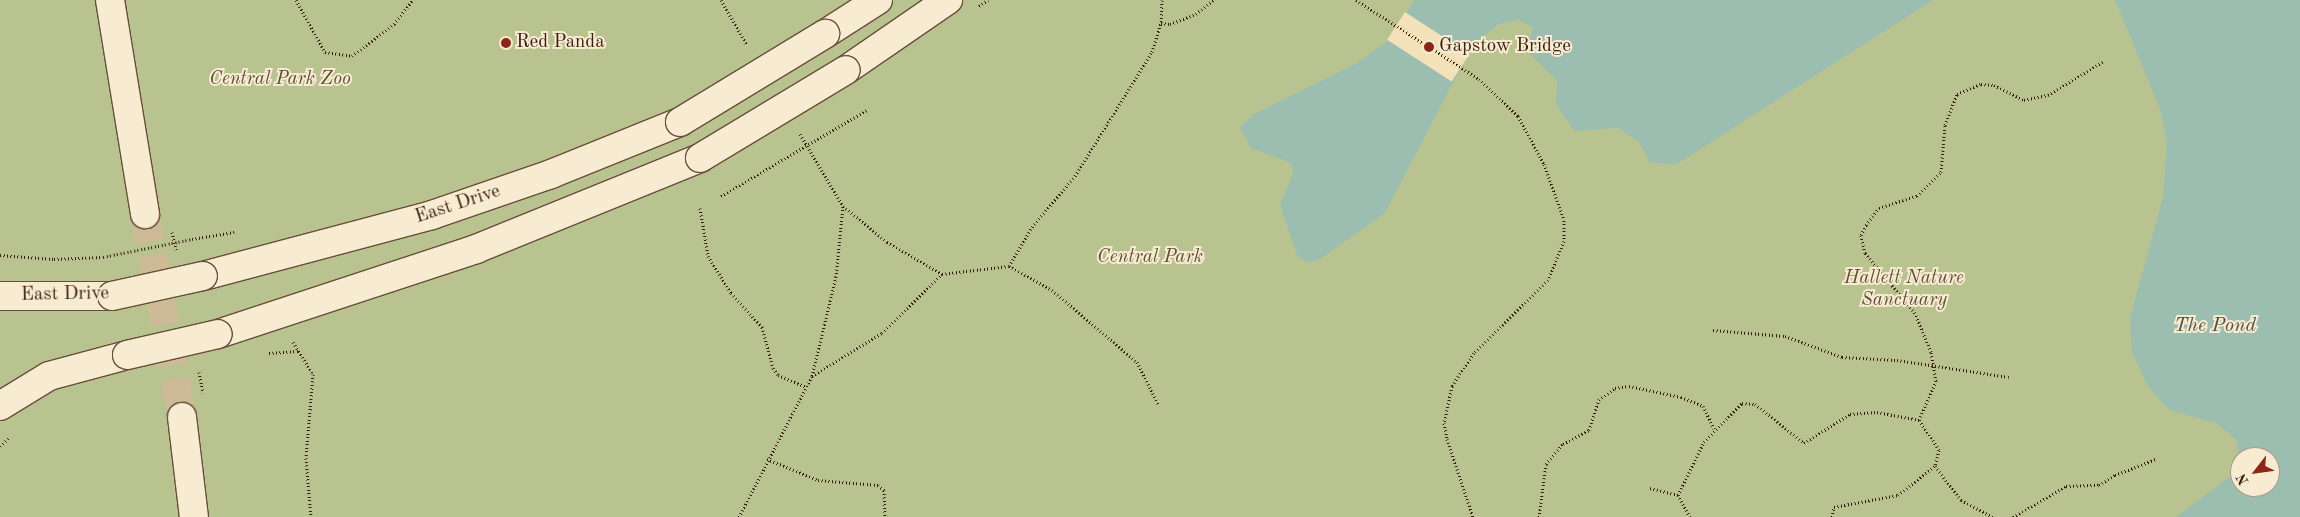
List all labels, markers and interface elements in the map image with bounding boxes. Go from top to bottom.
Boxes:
place label: Red Panda [516,32,605,54]
place label: Gapstow Bridge [1439,36,1571,58]
marker: Red Panda [500,37,512,49]
marker: Gapstow Bridge [1423,41,1435,53]
park label: Central Park Zoo [209,69,351,91]
street label: East Drive [412,181,504,229]
park label: Central Park [1097,247,1203,269]
park label: Hallett Nature Sanctuary [1844,268,1964,312]
street label: East Drive [21,283,109,307]
water label: The Pond [2174,314,2256,338]
north arrow [2230,447,2280,497]
text: N [2234,471,2252,487]

